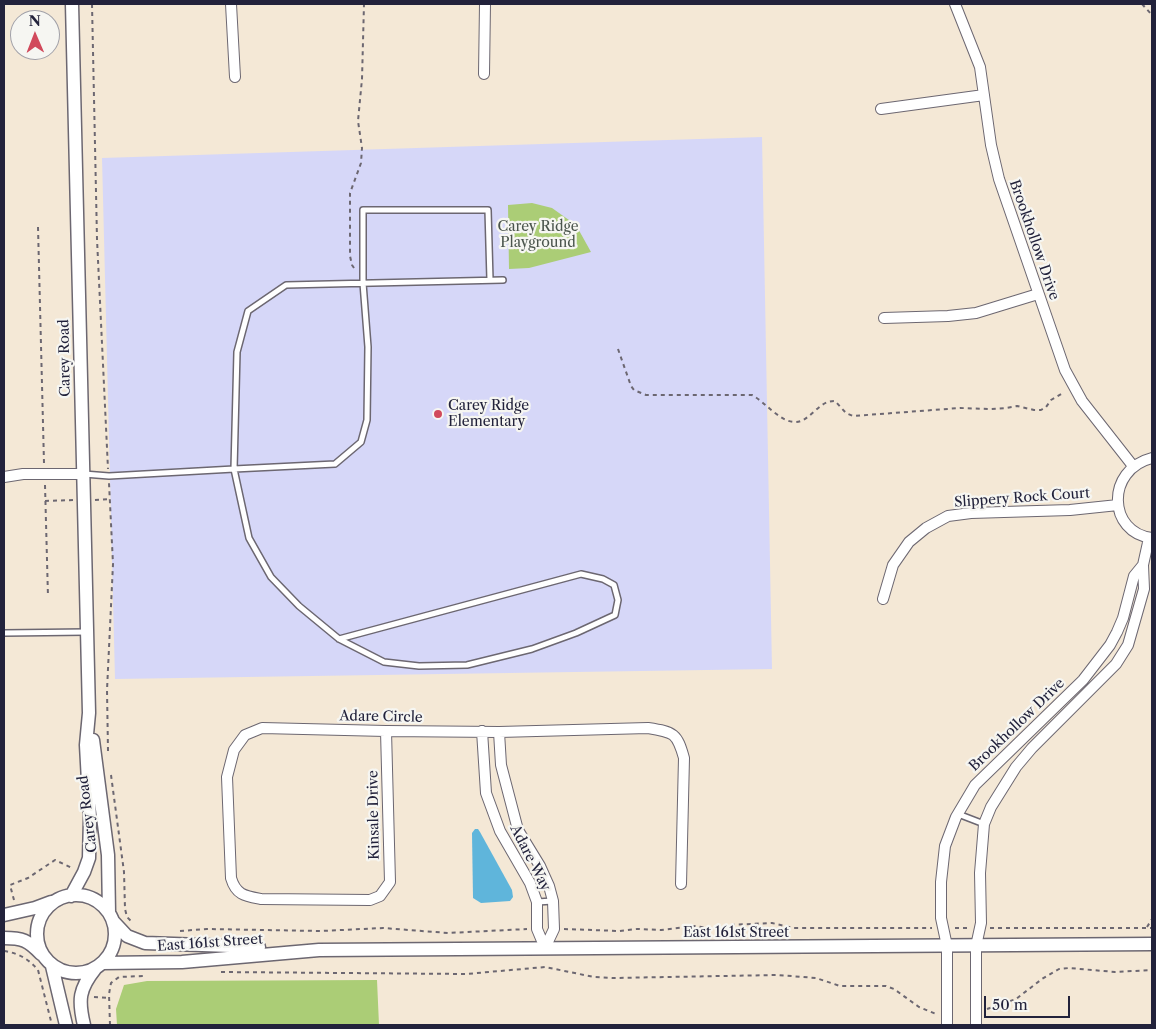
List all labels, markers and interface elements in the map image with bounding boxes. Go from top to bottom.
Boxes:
north arrow [10,10,60,60]
text: N [29,12,41,30]
street label: Brookhollow Drive [1006,178,1062,302]
park label: Carey Ridge Playground [497,219,579,252]
street label: Carey Road [56,319,74,397]
place label: Carey Ridge Elementary [448,398,529,431]
marker: Carey Ridge Elementary [432,408,444,420]
street label: Slippery Rock Court [954,485,1090,511]
street label: Brookhollow Drive [966,675,1068,775]
street label: Adare Circle [339,708,423,726]
street label: Kinsale Drive [365,770,383,860]
street label: Carey Road [75,774,101,854]
street label: Adare Way [506,822,554,894]
street label: East 161st Street [683,925,789,941]
street label: East 161st Street [157,931,263,955]
scale bar [986,986,1072,1018]
text: 50 m [992,995,1028,1014]

